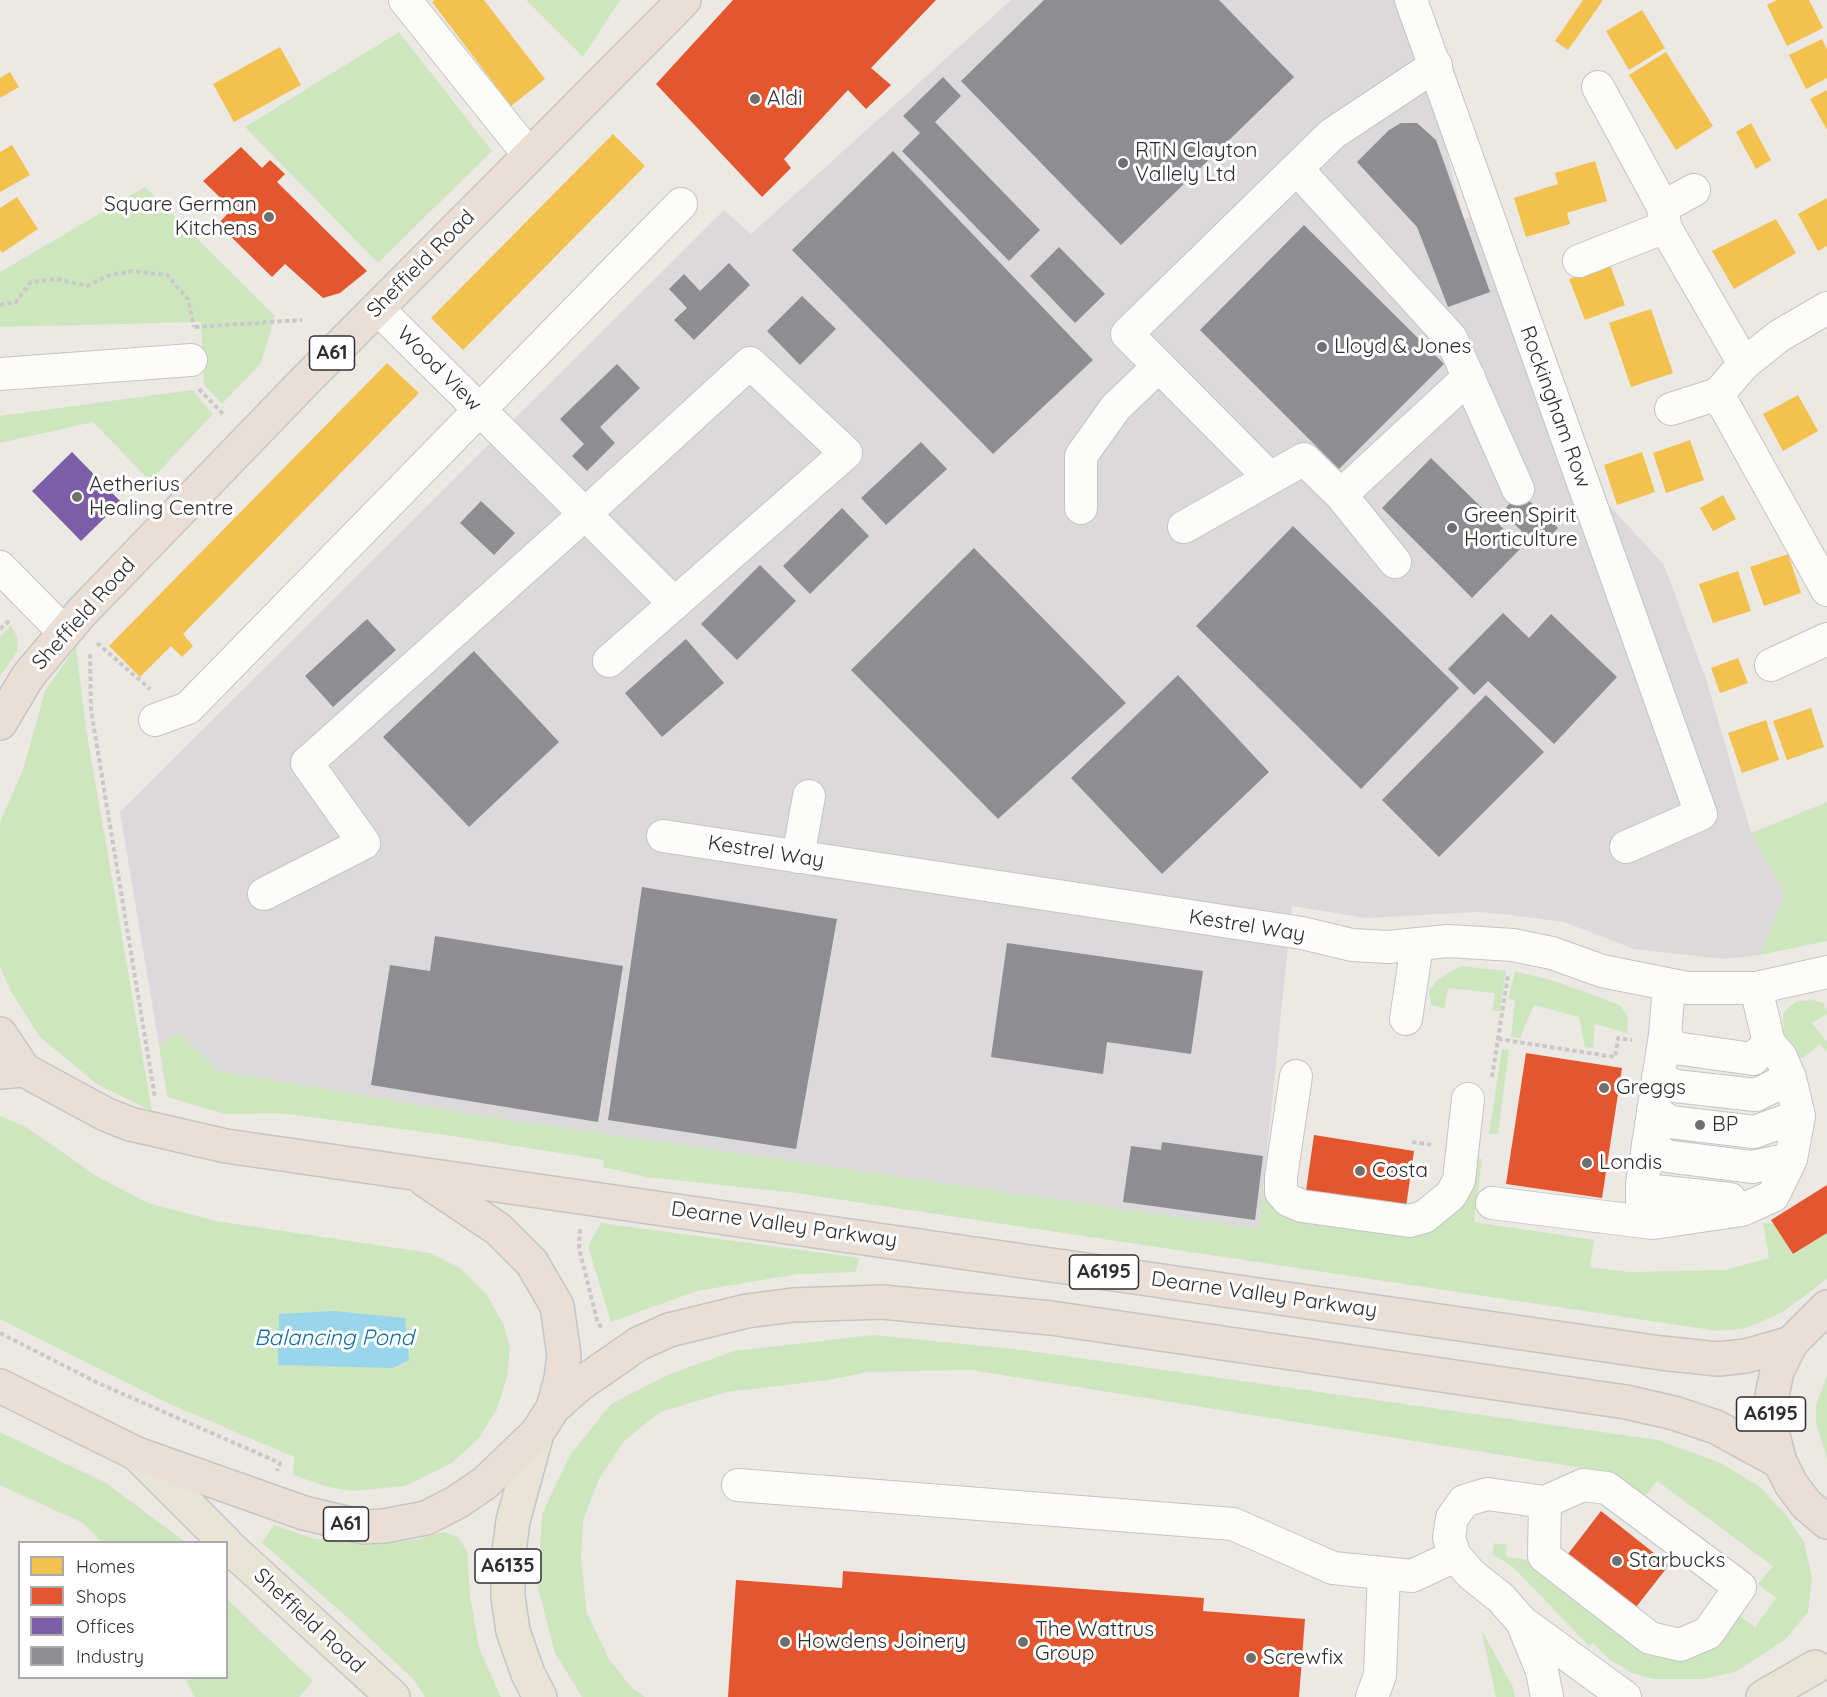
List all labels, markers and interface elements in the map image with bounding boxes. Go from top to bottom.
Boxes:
place label: Aldi [767,86,802,112]
marker: Aldi [748,92,762,106]
place label: RTN Clayton Vallely Ltd [1135,138,1257,188]
marker: RTN Clayton Vallely Ltd [1116,156,1130,170]
place label: Square German Kitchens [104,192,257,242]
street label: Sheffield Road [362,205,480,323]
marker: Square German Kitchens [262,210,276,224]
street label: Wood View [391,321,487,417]
street label: Rockingham Row [1514,323,1596,491]
place label: Lloyd & Jones [1334,334,1471,360]
road number: A61 [310,336,354,370]
marker: Lloyd & Jones [1315,340,1329,354]
place label: Aetherius Healing Centre [89,472,233,522]
marker: Aetherius Healing Centre [70,490,84,504]
place label: Green Spirit Horticulture [1464,503,1578,553]
marker: Green Spirit Horticulture [1445,521,1459,535]
street label: Sheffield Road [27,553,141,675]
street label: Kestrel Way [706,830,826,874]
street label: Kestrel Way [1187,904,1307,948]
place label: Greggs [1616,1075,1686,1101]
marker: Greggs [1597,1081,1611,1095]
place label: BP [1712,1112,1738,1138]
marker: BP [1693,1118,1707,1132]
place label: Londis [1599,1150,1662,1176]
marker: Londis [1580,1156,1594,1170]
place label: Costa [1372,1158,1428,1184]
marker: Costa [1353,1164,1367,1178]
street label: Dearne Valley Parkway [669,1197,899,1253]
road number: A6195 [1070,1255,1138,1289]
street label: Dearne Valley Parkway [1149,1267,1379,1323]
water label: Balancing Pond [254,1325,414,1351]
road number: A6195 [1736,1397,1806,1431]
road number: A61 [324,1507,368,1541]
legend [18,1541,228,1679]
place label: Starbucks [1629,1548,1725,1574]
road number: A6135 [475,1549,541,1583]
marker: Starbucks [1610,1554,1624,1568]
text: Homes [76,1555,135,1578]
street label: Sheffield Road [248,1563,370,1679]
text: Shops [76,1585,127,1608]
text: Offices [76,1615,135,1638]
place label: The Wattrus Group [1035,1617,1154,1667]
place label: Howdens Joinery [797,1629,966,1655]
marker: Howdens Joinery [778,1635,792,1649]
marker: The Wattrus Group [1016,1635,1030,1649]
text: Industry [76,1645,144,1668]
place label: Screwfix [1263,1645,1343,1671]
marker: Screwfix [1244,1651,1258,1665]

